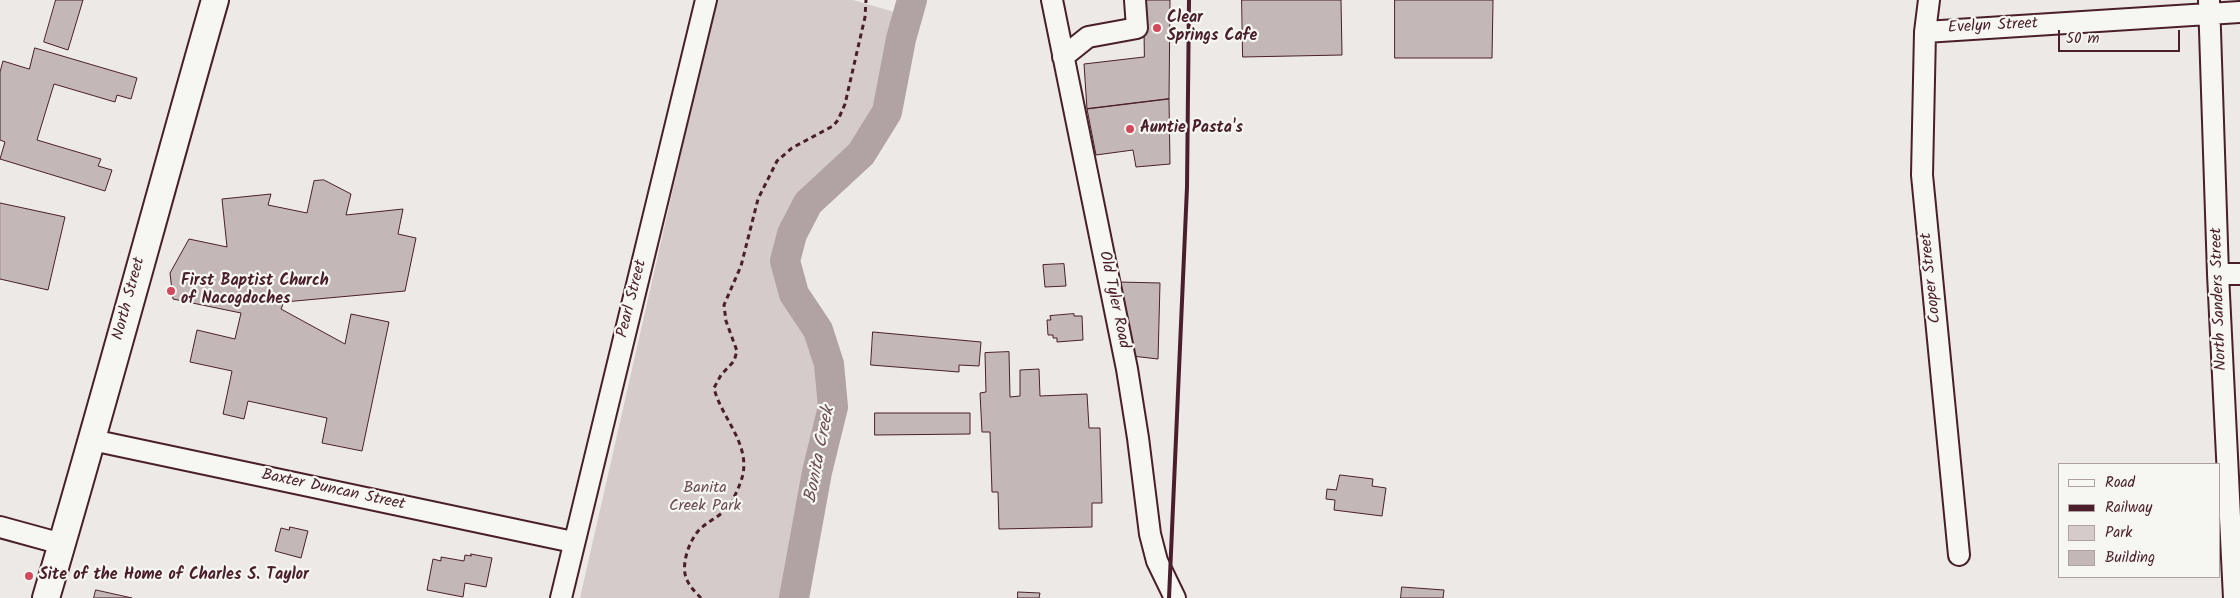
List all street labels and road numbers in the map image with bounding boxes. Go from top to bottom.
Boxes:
street label: Evelyn Street [1947,15,2039,39]
street label: North Sanders Street [2208,227,2232,371]
street label: Cooper Street [1918,232,1946,324]
street label: Old Tyler Road [1093,250,1133,350]
street label: North Street [110,255,150,343]
street label: Pearl Street [614,258,652,340]
street label: Baxter Duncan Street [259,466,407,516]

